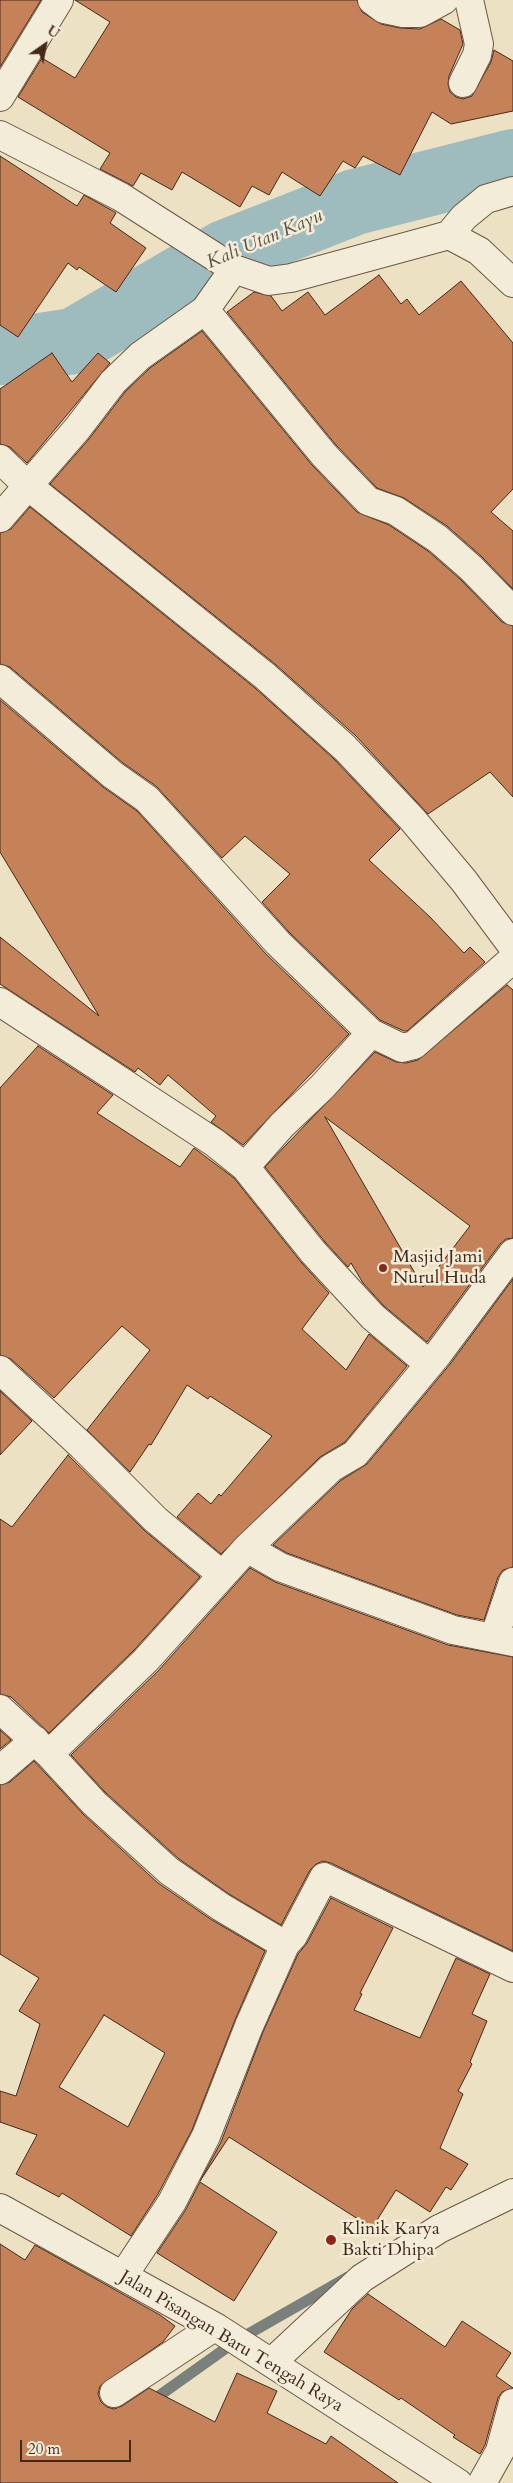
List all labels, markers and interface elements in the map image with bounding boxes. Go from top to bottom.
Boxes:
north arrow [20,20,70,70]
text: U [43,21,63,43]
water label: Kali Utan Kayu [203,205,327,275]
place label: Masjid Jami Nurul Huda [393,1247,486,1290]
marker: Masjid Jami Nurul Huda [377,1262,389,1274]
place label: Klinik Karya Bakti Dhipa [342,2219,440,2262]
marker: Klinik Karya Bakti Dhipa [324,2233,338,2247]
street label: Jalan Pisangan Baru Tengah Raya [115,2267,347,2417]
scale bar [22,2430,134,2462]
text: 20 m [28,2439,60,2459]

